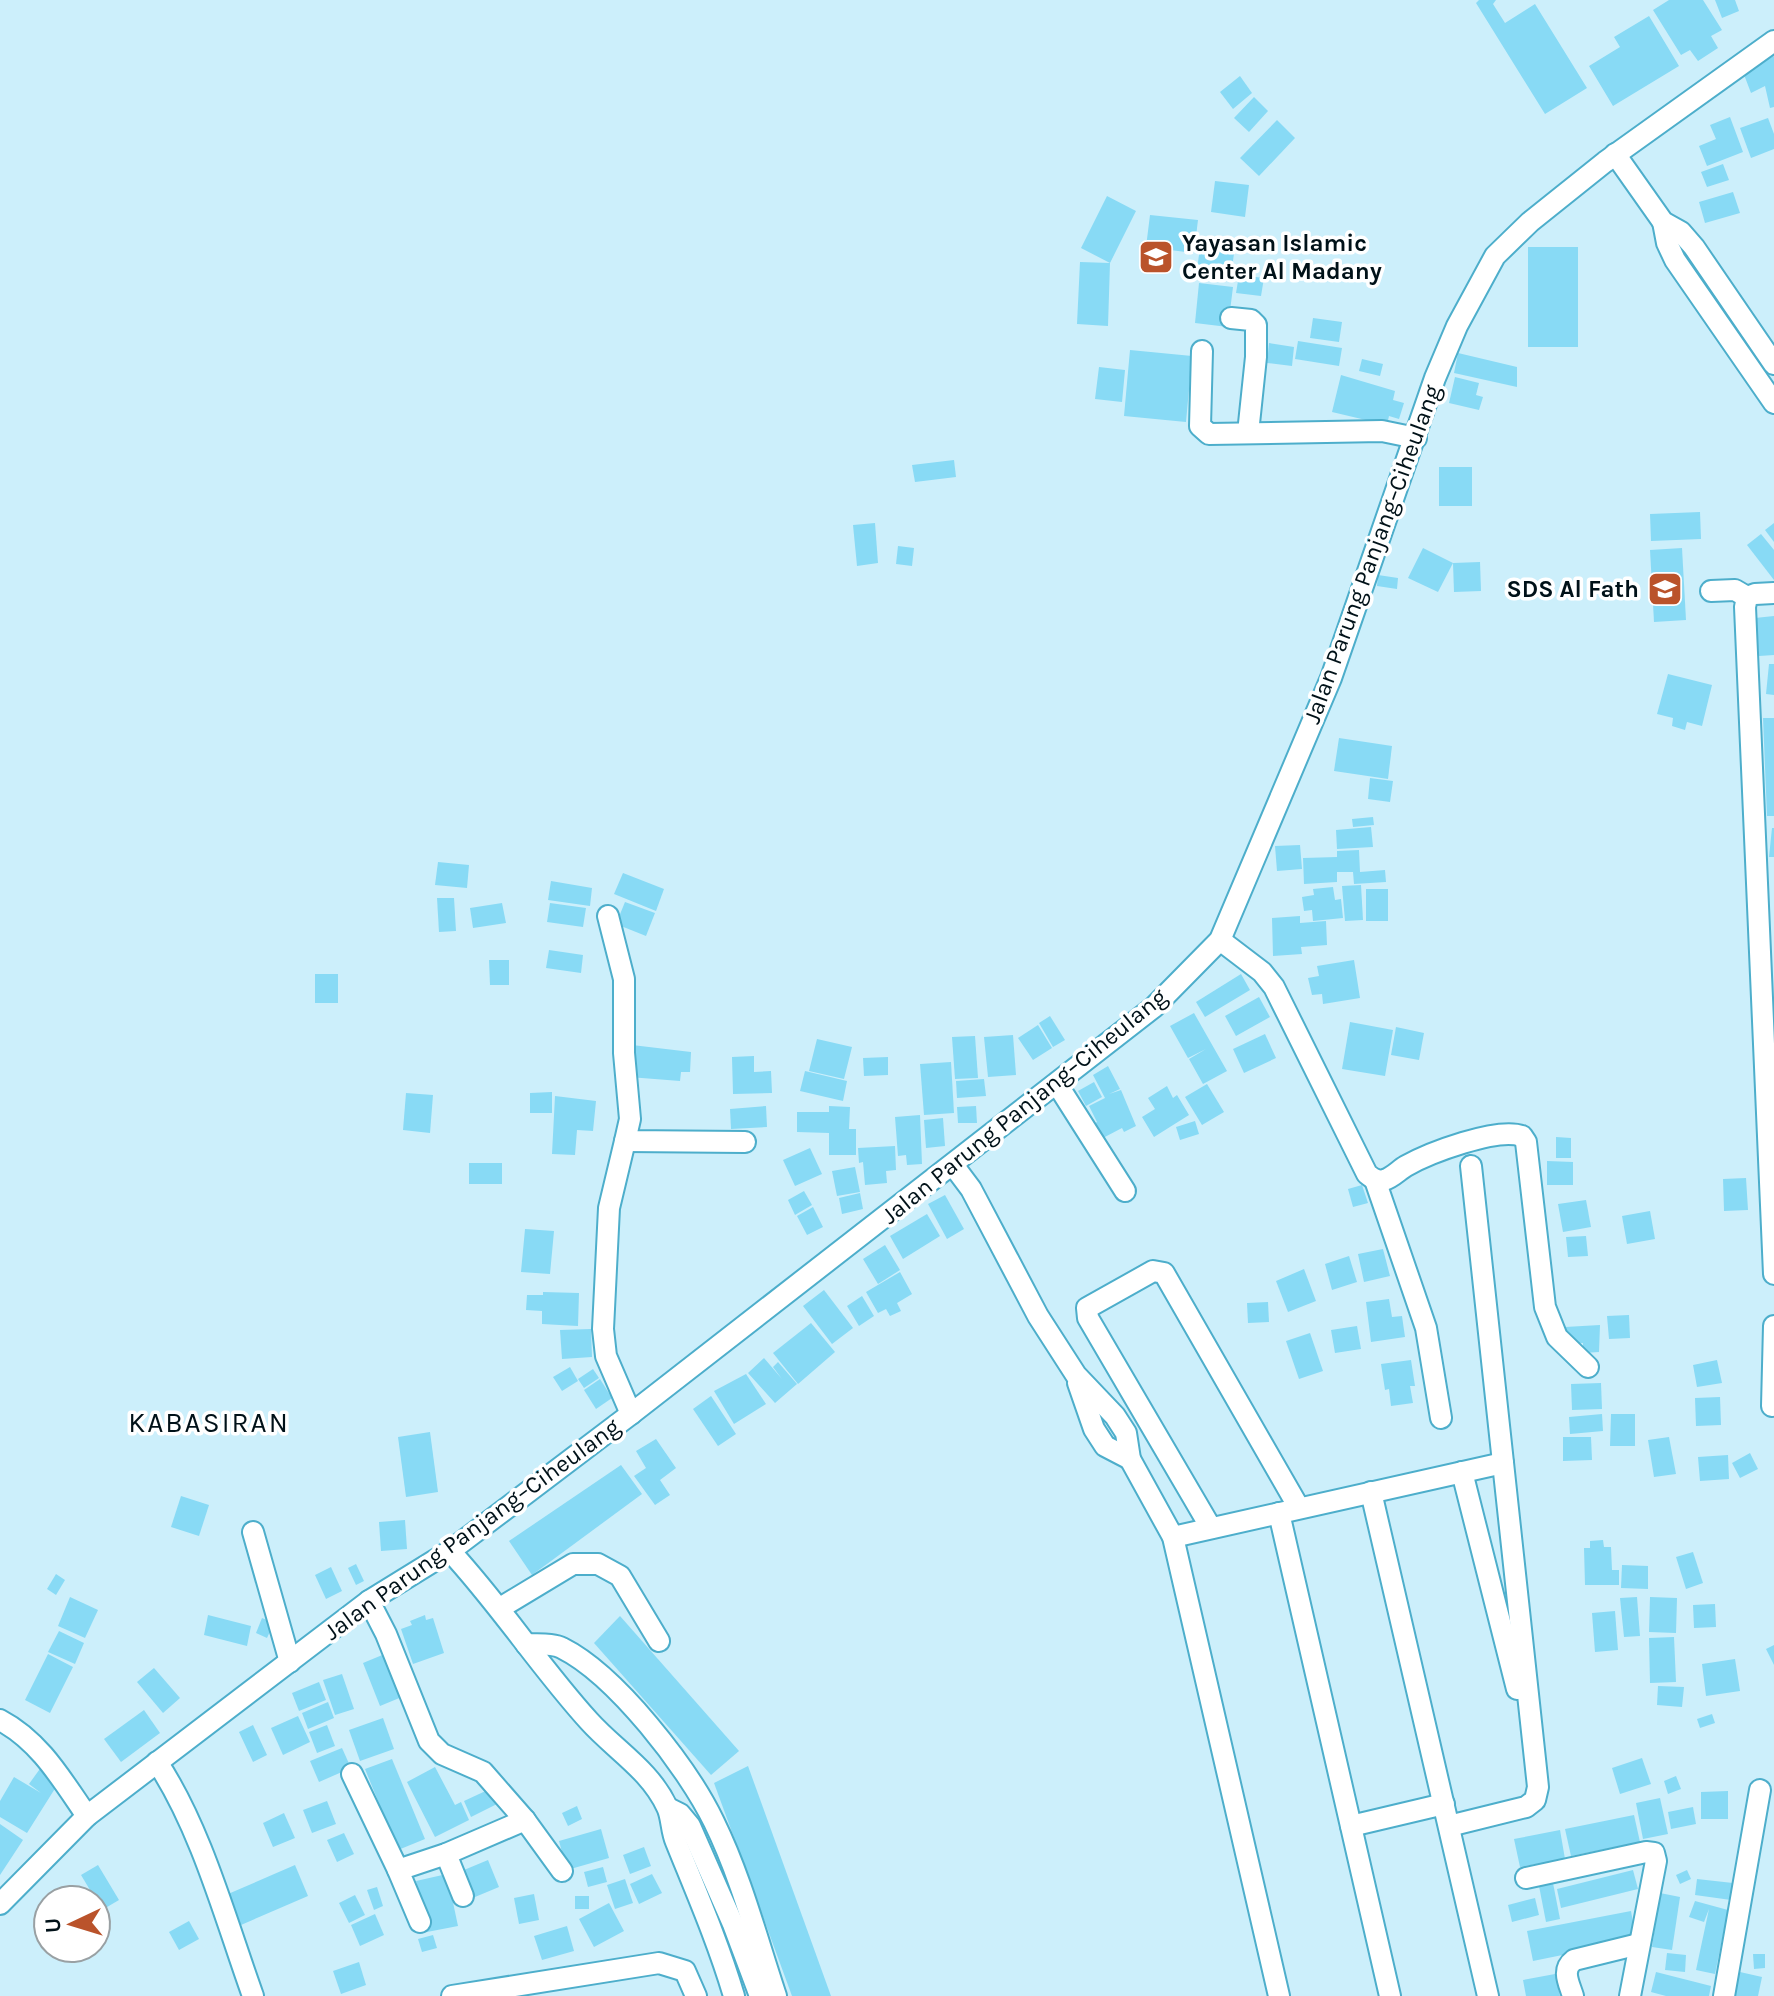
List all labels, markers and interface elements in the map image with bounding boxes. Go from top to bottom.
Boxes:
place label: Yayasan Islamic Center Al Madany [1182,229,1382,285]
school or university icon: Yayasan Islamic Center Al Madany [1137,238,1175,276]
street label: Jalan Parung Panjang–Ciheulang [1297,380,1447,727]
school or university icon: SDS Al Fath [1646,570,1684,608]
place label: SDS Al Fath [1506,575,1639,603]
street label: Jalan Parung Panjang–Ciheulang [876,982,1173,1230]
district label: KABASIRAN [128,1406,290,1439]
street label: Jalan Parung Panjang–Ciheulang [319,1412,626,1646]
north arrow [32,1884,112,1964]
text: U [40,1917,67,1934]

